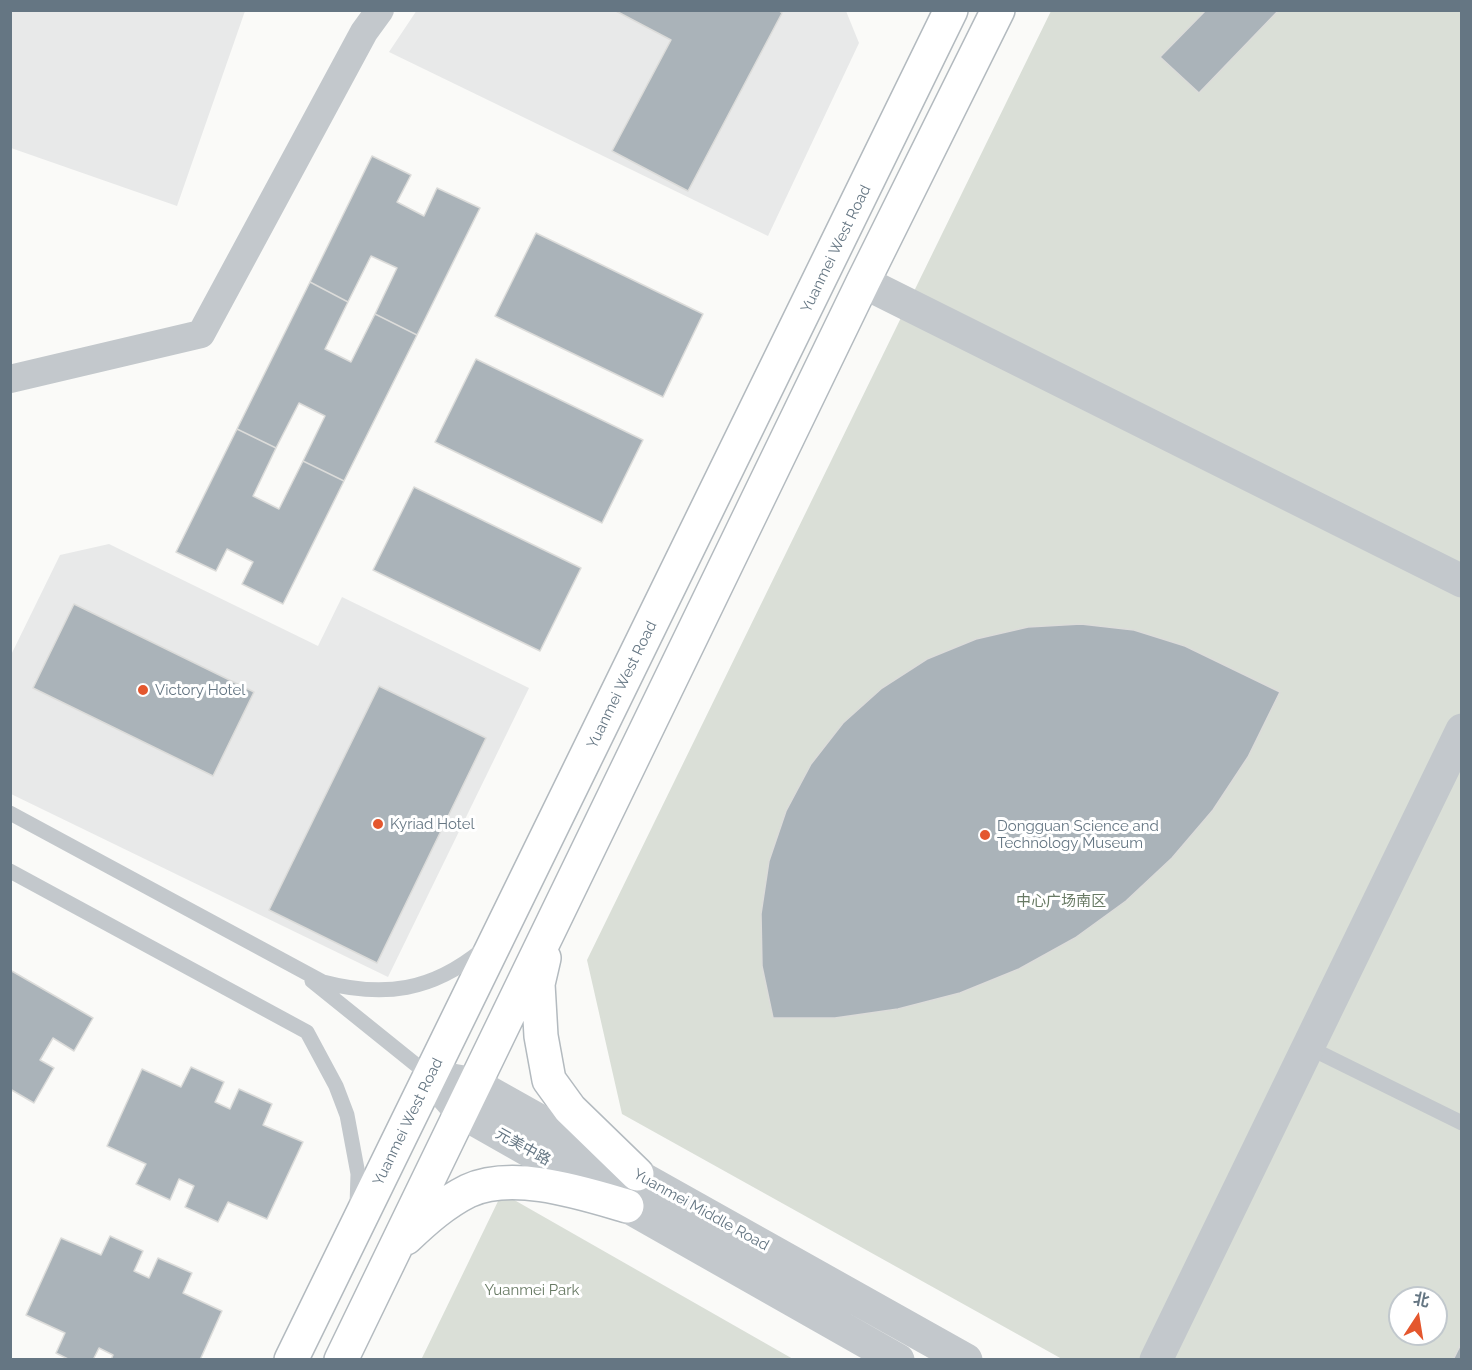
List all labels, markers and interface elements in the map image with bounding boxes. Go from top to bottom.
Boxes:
street label: Yuanmei West Road [797,182,875,316]
street label: Yuanmei West Road [583,618,661,752]
place label: Victory Hotel [155,681,245,699]
marker: Victory Hotel [136,683,150,697]
place label: Kyriad Hotel [390,815,475,833]
marker: Kyriad Hotel [371,817,385,831]
place label: Dongguan Science and Technology Museum [997,817,1159,852]
marker: Dongguan Science and Technology Museum [978,828,992,842]
park label: 中心广场南区 [1016,892,1106,910]
street label: Yuanmei West Road [369,1055,447,1189]
street label: 元美中路 [492,1125,554,1169]
street label: Yuanmei Middle Road [630,1165,772,1255]
park label: Yuanmei Park [484,1281,580,1299]
north arrow [1388,1286,1448,1346]
text: 北 [1412,1289,1431,1311]

